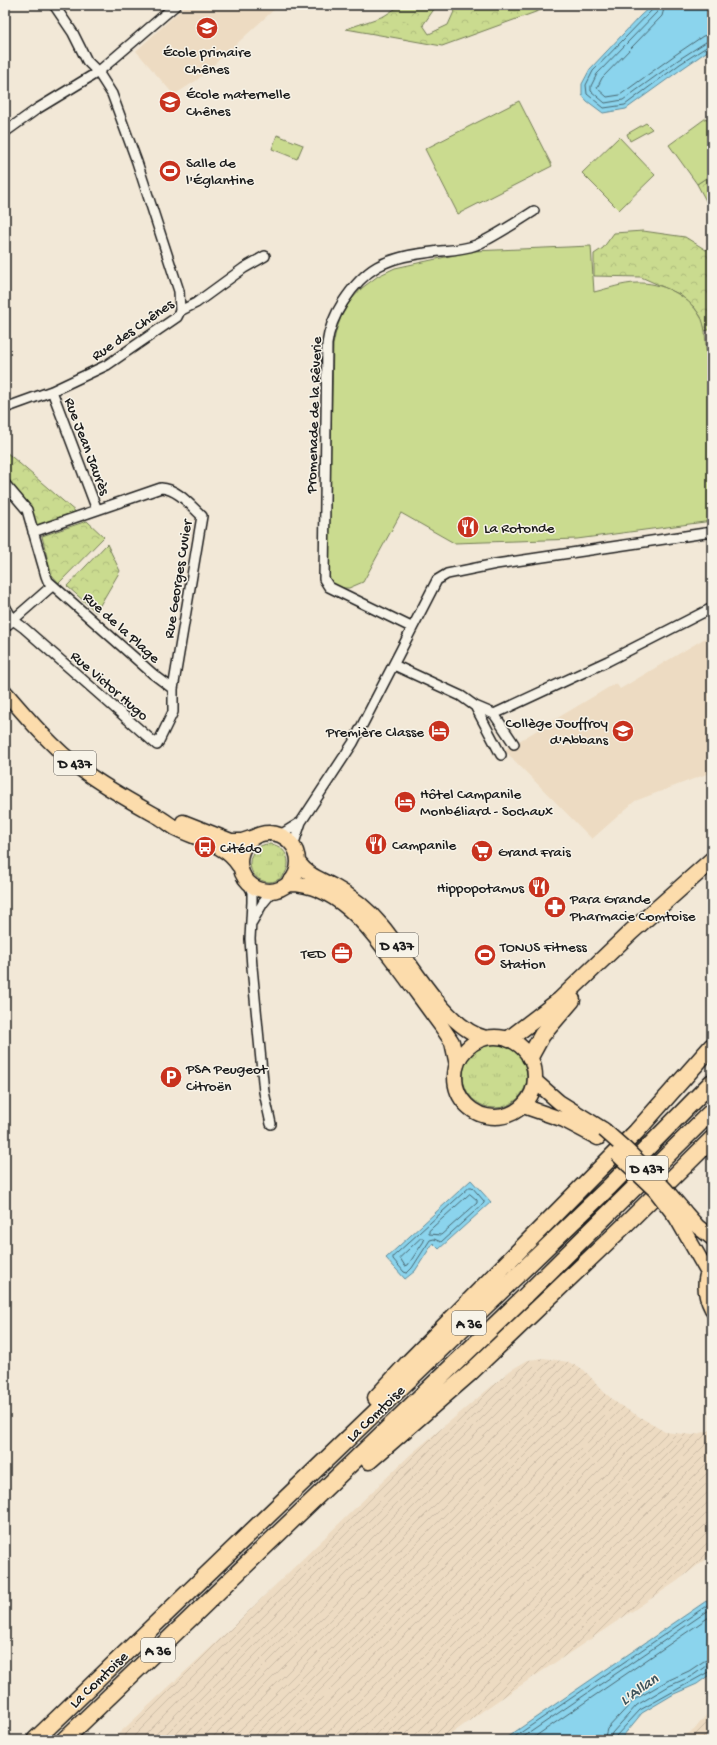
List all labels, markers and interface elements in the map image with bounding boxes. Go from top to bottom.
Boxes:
school or university icon: École primaire Chênes [194,15,220,41]
place label: École primaire Chênes [163,44,251,79]
place label: École maternelle Chênes [186,86,290,121]
school or university icon: École maternelle Chênes [157,89,183,115]
place label: Salle de l'Églantine [186,155,254,190]
sports icon: Salle de l'Églantine [157,158,183,184]
street label: Rue des Chênes [89,295,178,366]
street label: Promenade de la Rêverie [303,336,327,495]
street label: Rue Jean Jaurès [59,396,113,498]
restaurant icon: La Rotonde [455,514,481,540]
street label: Rue Georges Cuvier [161,517,198,640]
place label: La Rotonde [484,520,555,538]
street label: Rue de la Plage [78,589,163,668]
street label: Rue Victor Hugo [66,648,152,725]
place label: Collège Jouffroy d'Abbans [505,715,609,750]
hotel icon: Première Classe [426,718,452,744]
school or university icon: Collège Jouffroy d'Abbans [610,718,636,744]
place label: Première Classe [325,724,424,742]
road number: D 437 [54,751,96,775]
place label: Hôtel Campanile Monbéliard - Sochaux [420,786,553,821]
hotel icon: Hôtel Campanile Monbéliard - Sochaux [392,789,418,815]
restaurant icon: Campanile [363,831,389,857]
bus stop icon: Citédo [192,834,218,860]
place label: Campanile [392,837,456,855]
supermarket icon: Grand Frais [469,838,495,864]
place label: Citédo [220,840,262,858]
place label: Grand Frais [498,844,571,862]
restaurant icon: Hippopotamus [526,874,552,900]
place label: Hippopotamus [437,880,524,898]
place label: Para Grande Pharmacie Comtoise [569,891,696,926]
pharmacy icon: Para Grande Pharmacie Comtoise [542,894,568,920]
road number: D 437 [376,933,418,957]
place label: TONUS Fitness Station [499,939,587,974]
office icon: TED [329,940,355,966]
sports icon: TONUS Fitness Station [472,942,498,968]
place label: TED [300,946,326,964]
place label: PSA Peugeot Citroën [185,1061,269,1096]
parking icon: PSA Peugeot Citroën [158,1064,184,1090]
road number: D 437 [626,1156,668,1180]
road number: A 36 [452,1311,486,1335]
street label: La Comtoise [343,1382,410,1447]
road number: A 36 [141,1638,175,1662]
street label: La Comtoise [66,1648,133,1713]
water label: L'Allan [617,1671,663,1711]

